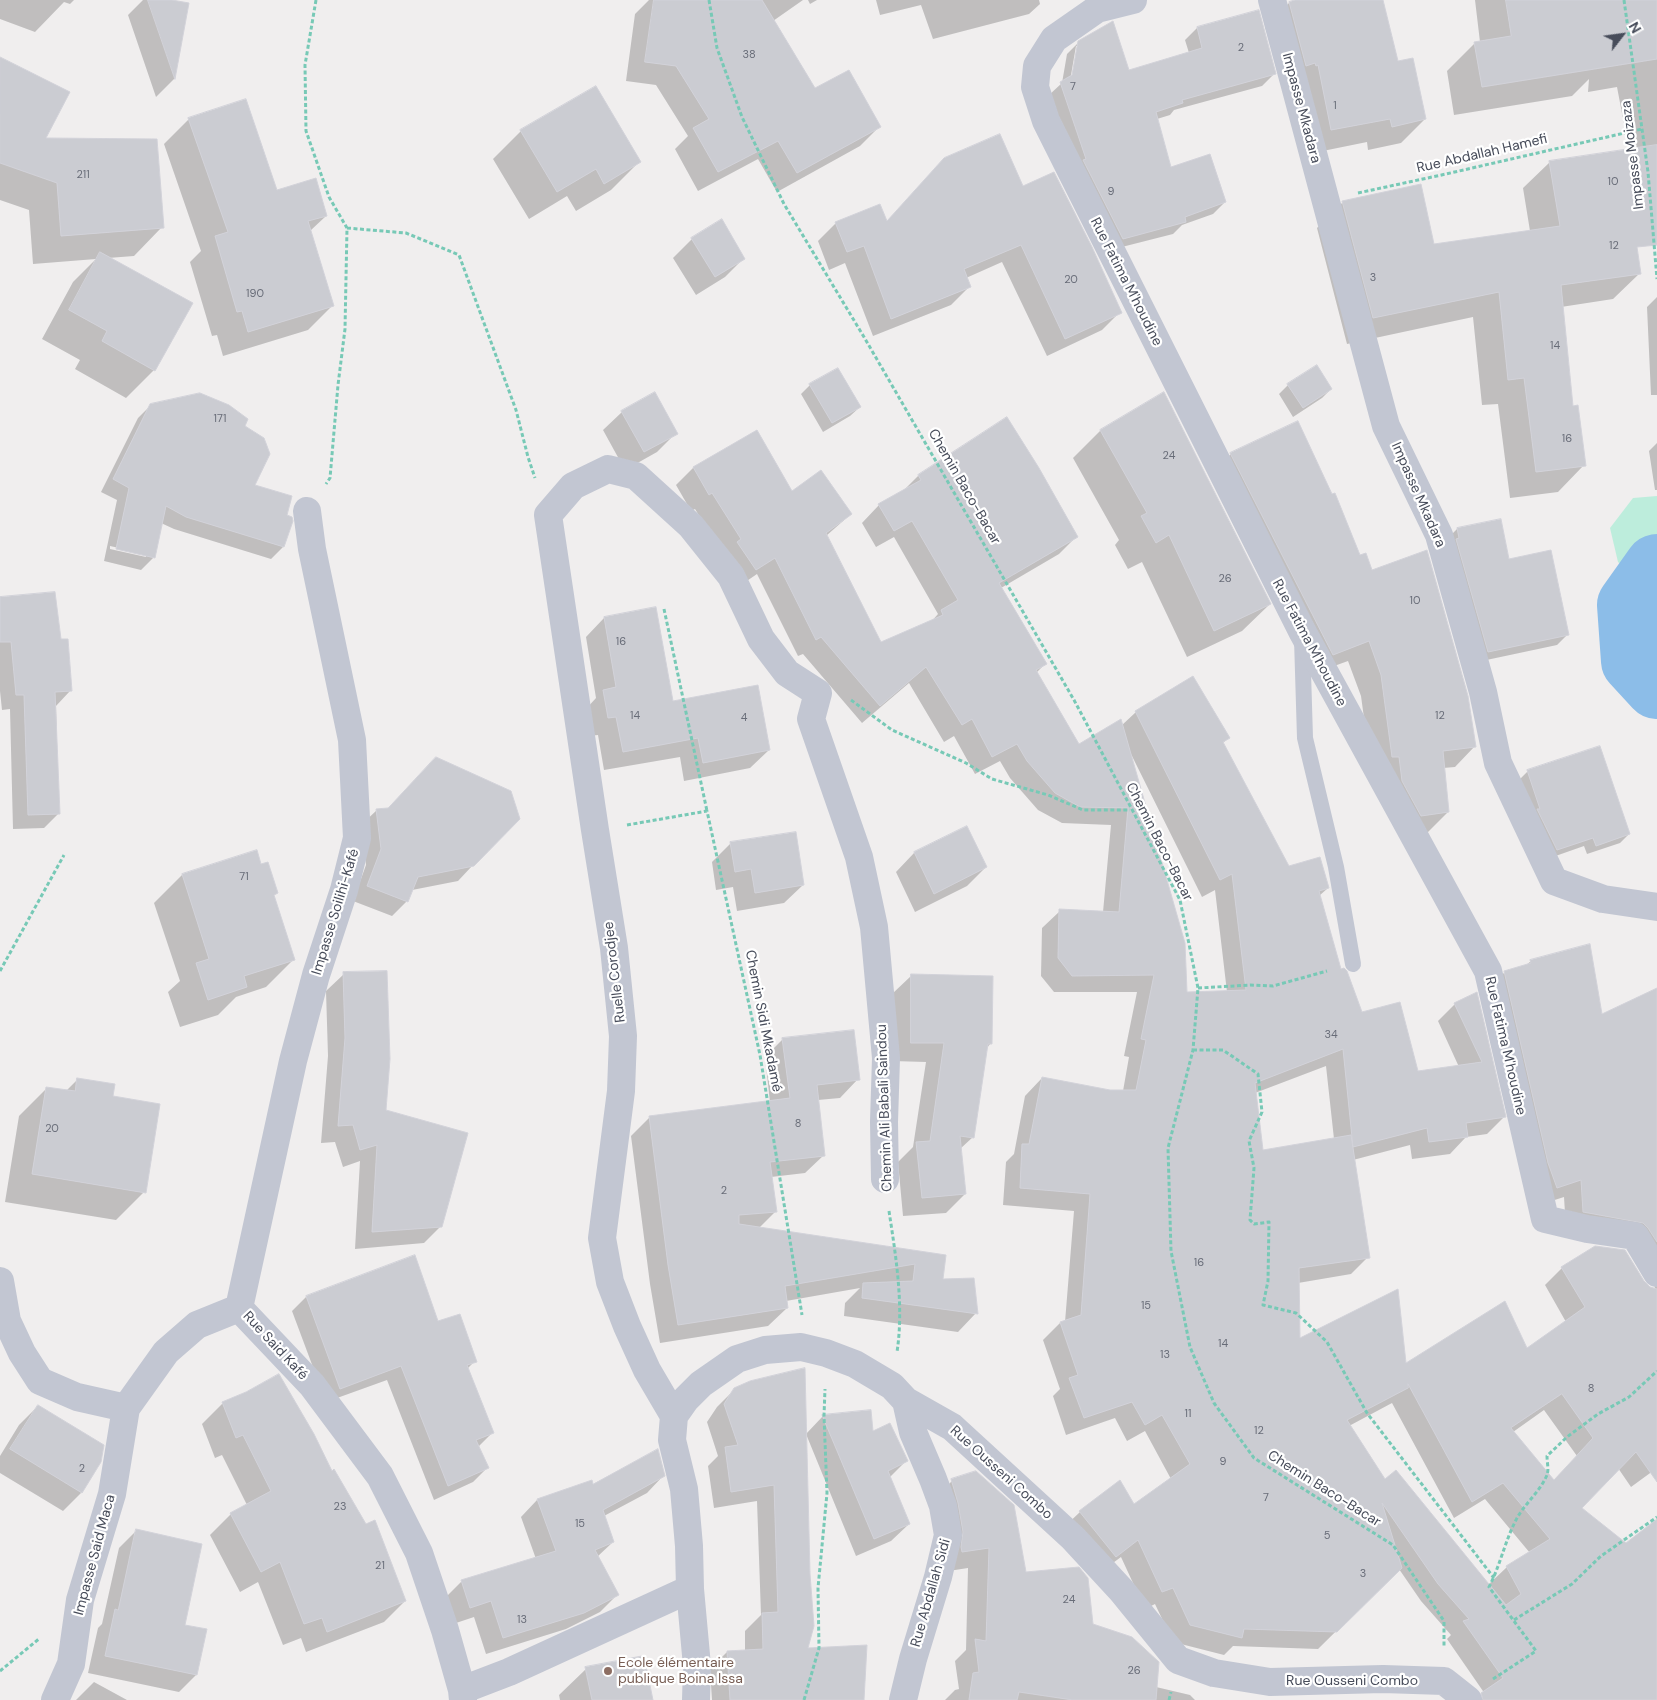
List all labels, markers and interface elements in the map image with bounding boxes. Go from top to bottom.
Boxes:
north arrow [1597,10,1647,60]
text: N [1625,19,1645,36]
house number: 2 [1238,41,1244,55]
house number: 38 [742,48,756,62]
street label: Impasse Mkadara [1278,51,1324,165]
house number: 7 [1070,80,1076,94]
house number: 1 [1333,99,1337,113]
street label: Impasse Moizaza [1618,100,1648,210]
street label: Rue Abdallah Hamefi [1415,131,1549,177]
house number: 211 [76,168,90,182]
house number: 10 [1608,175,1618,189]
house number: 9 [1108,185,1114,199]
street label: Rue Fatima M'houdine [1086,215,1166,349]
house number: 12 [1609,239,1619,253]
house number: 3 [1370,271,1376,285]
house number: 20 [1064,273,1078,287]
house number: 190 [246,287,264,301]
house number: 14 [1550,339,1560,353]
house number: 171 [214,412,226,426]
street label: Chemin Baco-Bacar [924,426,1004,548]
house number: 16 [1562,432,1572,446]
street label: Impasse Mkadara [1387,440,1449,550]
house number: 24 [1163,449,1175,463]
house number: 26 [1218,572,1232,586]
street label: Rue Fatima M'houdine [1268,577,1350,709]
house number: 10 [1410,594,1420,608]
house number: 16 [616,635,626,649]
house number: 14 [630,709,640,723]
house number: 12 [1435,709,1445,723]
house number: 4 [741,711,747,725]
street label: Chemin Baco-Bacar [1122,780,1196,904]
street label: Impasse Soilihi-Kafé [309,847,363,977]
house number: 71 [239,870,249,884]
street label: Ruelle Corodjee [600,920,630,1024]
street label: Chemin Sidi Mkadamé [741,949,785,1093]
street label: Rue Fatima M'houdine [1481,975,1529,1117]
street label: Chemin Ali Babali Saindou [874,1024,896,1192]
house number: 34 [1324,1028,1338,1042]
house number: 8 [795,1117,801,1131]
house number: 20 [45,1122,59,1136]
house number: 2 [721,1184,727,1198]
house number: 16 [1194,1256,1204,1270]
house number: 15 [1141,1299,1151,1313]
street label: Rue Said Kafé [239,1308,311,1384]
house number: 14 [1218,1337,1228,1351]
house number: 13 [1160,1348,1170,1362]
house number: 8 [1588,1382,1594,1396]
house number: 11 [1185,1407,1191,1421]
street label: Rue Ousseni Combo [946,1423,1056,1523]
house number: 12 [1254,1424,1264,1438]
street label: Chemin Baco-Bacar [1264,1447,1384,1531]
house number: 9 [1220,1455,1226,1469]
house number: 2 [79,1462,85,1476]
house number: 7 [1263,1491,1269,1505]
street label: Impasse Said Maca [71,1493,119,1617]
house number: 23 [334,1500,346,1514]
house number: 15 [575,1517,585,1531]
house number: 5 [1324,1529,1330,1543]
street label: Rue Abdallah Sidi [908,1537,954,1649]
house number: 21 [375,1559,385,1573]
house number: 3 [1360,1567,1366,1581]
house number: 24 [1063,1593,1075,1607]
house number: 13 [517,1613,527,1627]
place label: Ecole élémentaire publique Boina Issa [618,1655,743,1688]
house number: 26 [1127,1664,1141,1678]
marker: Ecole élémentaire publique Boina Issa [602,1665,614,1677]
street label: Rue Ousseni Combo [1286,1673,1418,1689]

